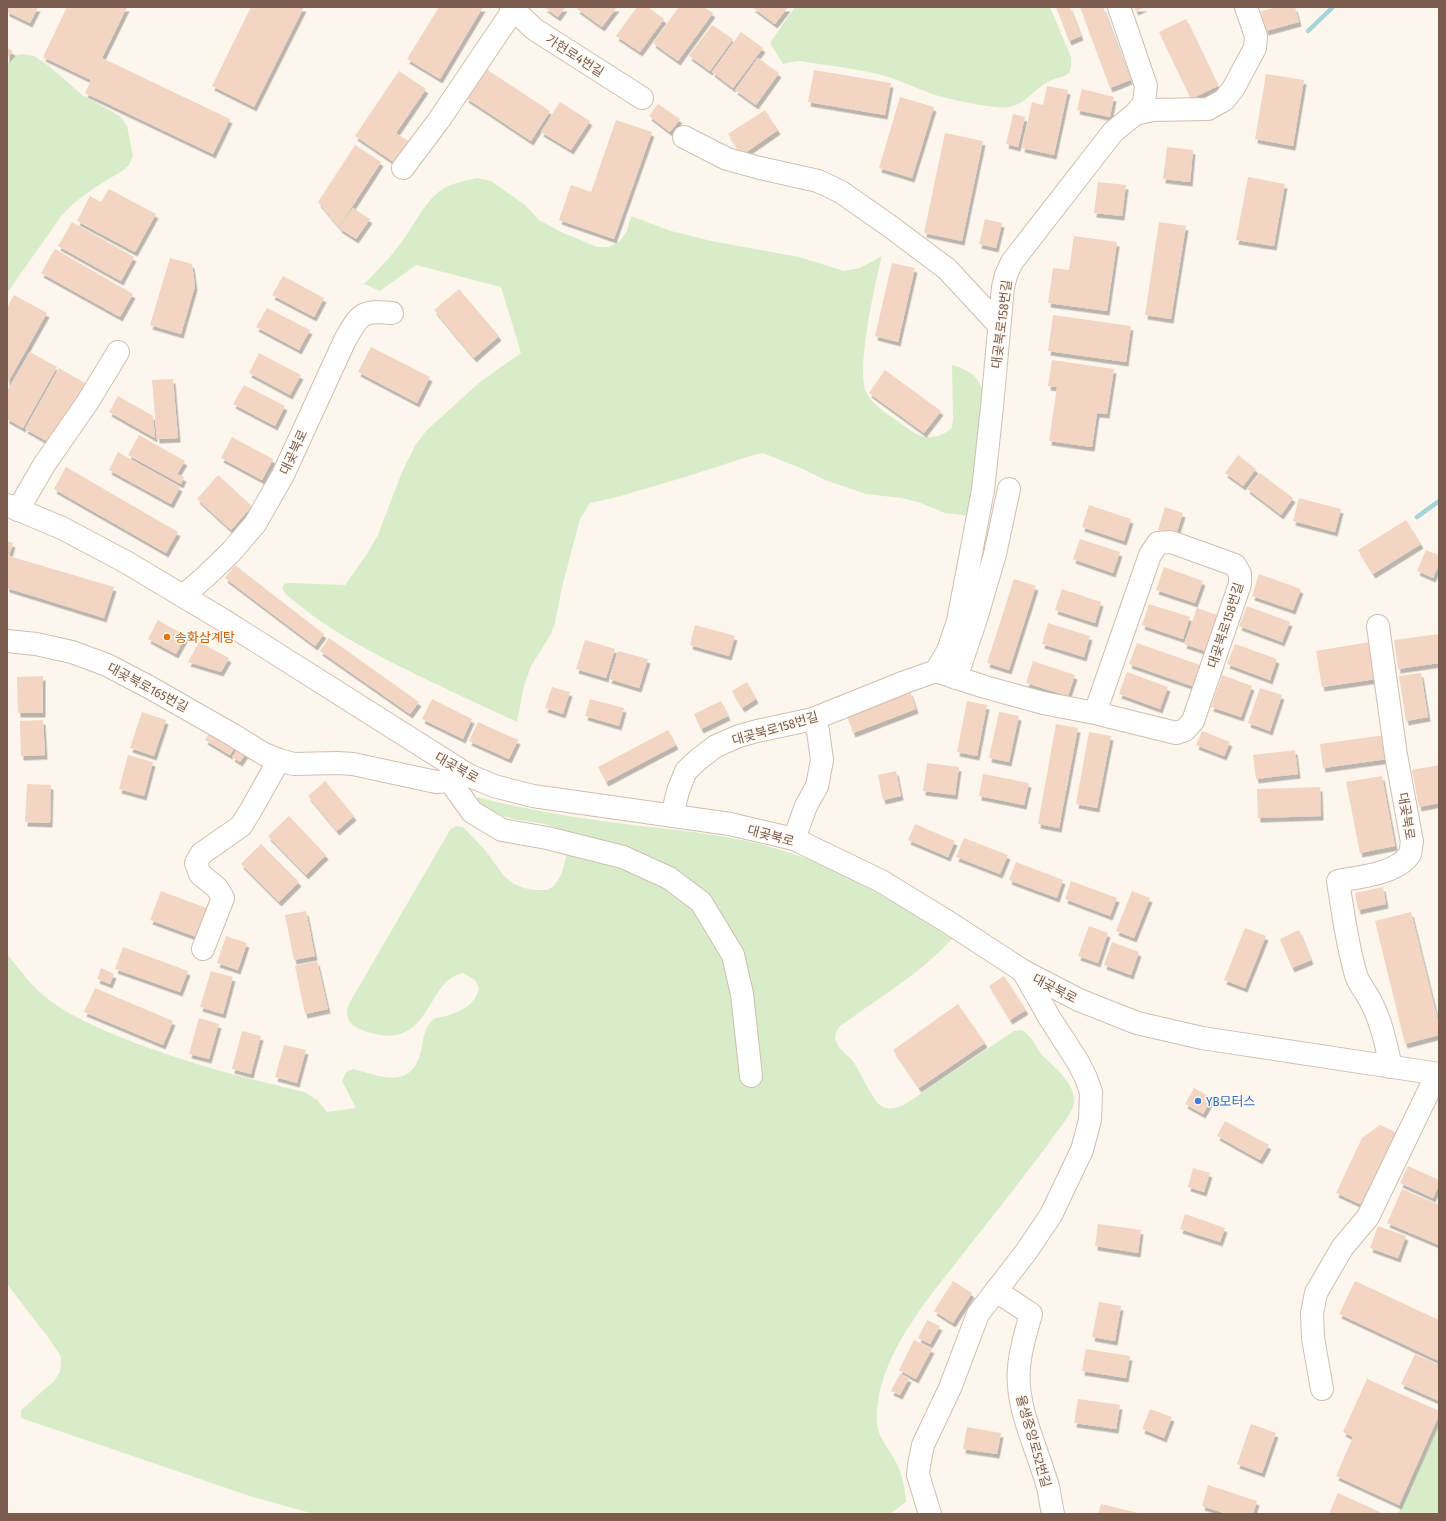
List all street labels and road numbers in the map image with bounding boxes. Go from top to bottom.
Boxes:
street label: 가현로4번길 [543,31,607,80]
street label: 대곶북로158번길 [989,279,1014,369]
street label: 대곶북로 [277,427,310,477]
street label: 대곶북로158번길 [1205,580,1246,670]
street label: 대곶북로165번길 [105,660,191,715]
street label: 대곶북로158번길 [730,709,820,748]
street label: 대곶북로 [432,749,481,786]
street label: 대곶북로 [1395,791,1418,841]
street label: 대곶북로 [746,822,796,849]
street label: 대곶북로 [1030,971,1080,1006]
street label: 율생중앙로52번길 [1013,1393,1054,1489]

